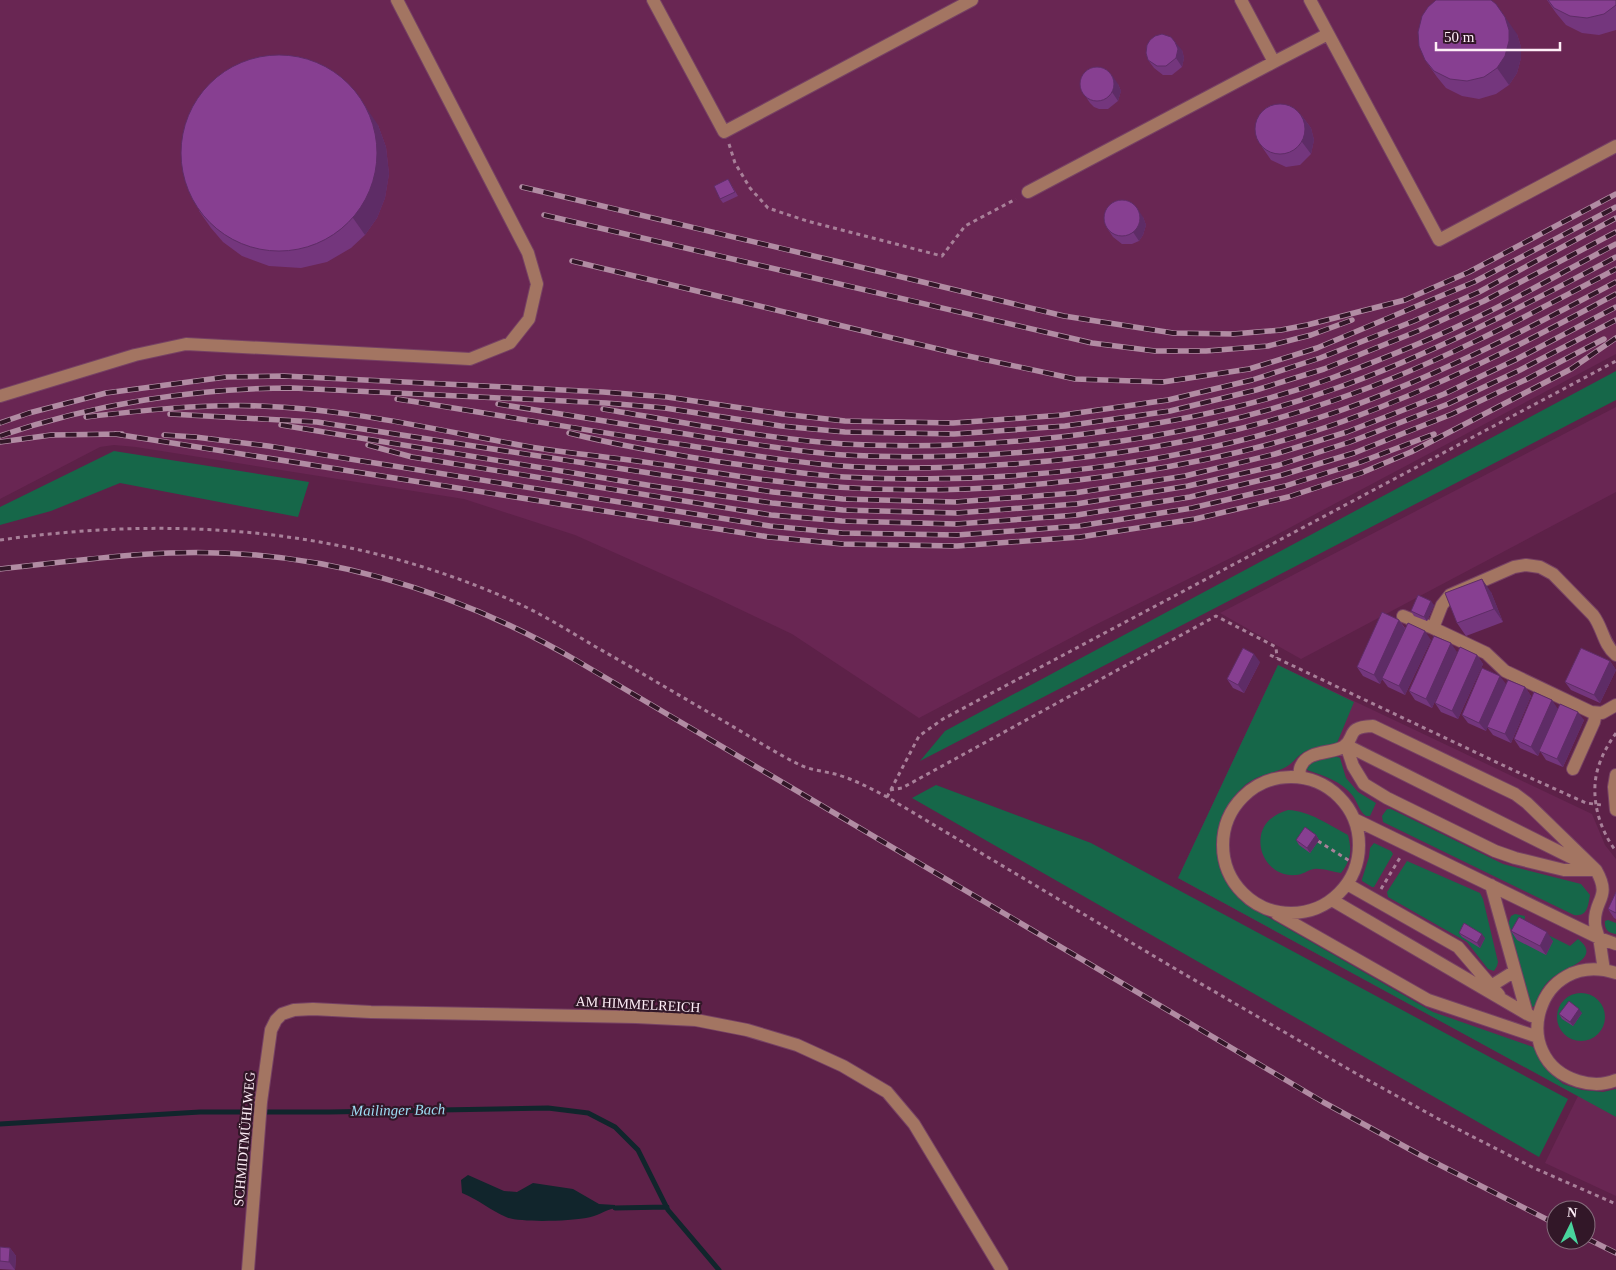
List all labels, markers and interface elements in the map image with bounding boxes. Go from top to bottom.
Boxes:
scale bar [1436,20,1560,52]
text: 50 m [1444,29,1475,45]
street label: AM HIMMELREICH [575,994,701,1015]
street label: SCHMIDTMÜHLWEG [230,1071,258,1207]
water label: Mailinger Bach [350,1101,445,1119]
north arrow [1546,1200,1596,1250]
text: N [1566,1205,1578,1220]

